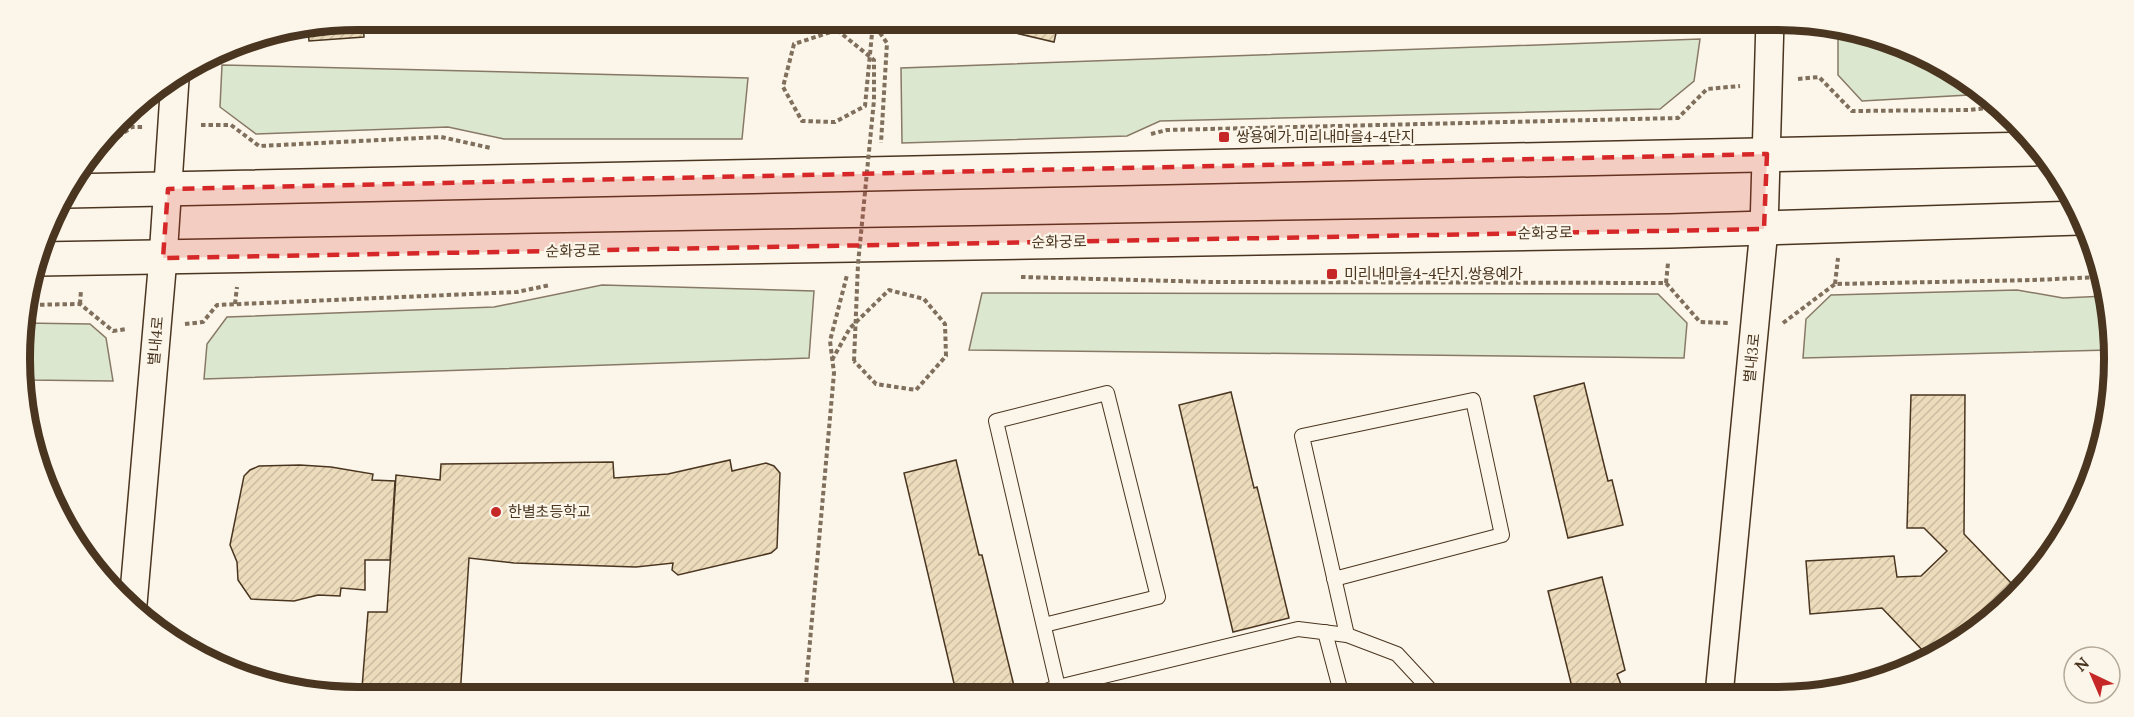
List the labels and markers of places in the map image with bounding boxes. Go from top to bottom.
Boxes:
place label: 쌍용예가.미리내마을4-4단지 [1236,127,1415,146]
marker: 쌍용예가.미리내마을4-4단지 [1217,130,1231,144]
place label: 미리내마을4-4단지.쌍용예가 [1344,264,1523,283]
marker: 미리내마을4-4단지.쌍용예가 [1325,267,1339,281]
place label: 한별초등학교 [508,502,591,521]
marker: 한별초등학교 [489,505,503,519]

